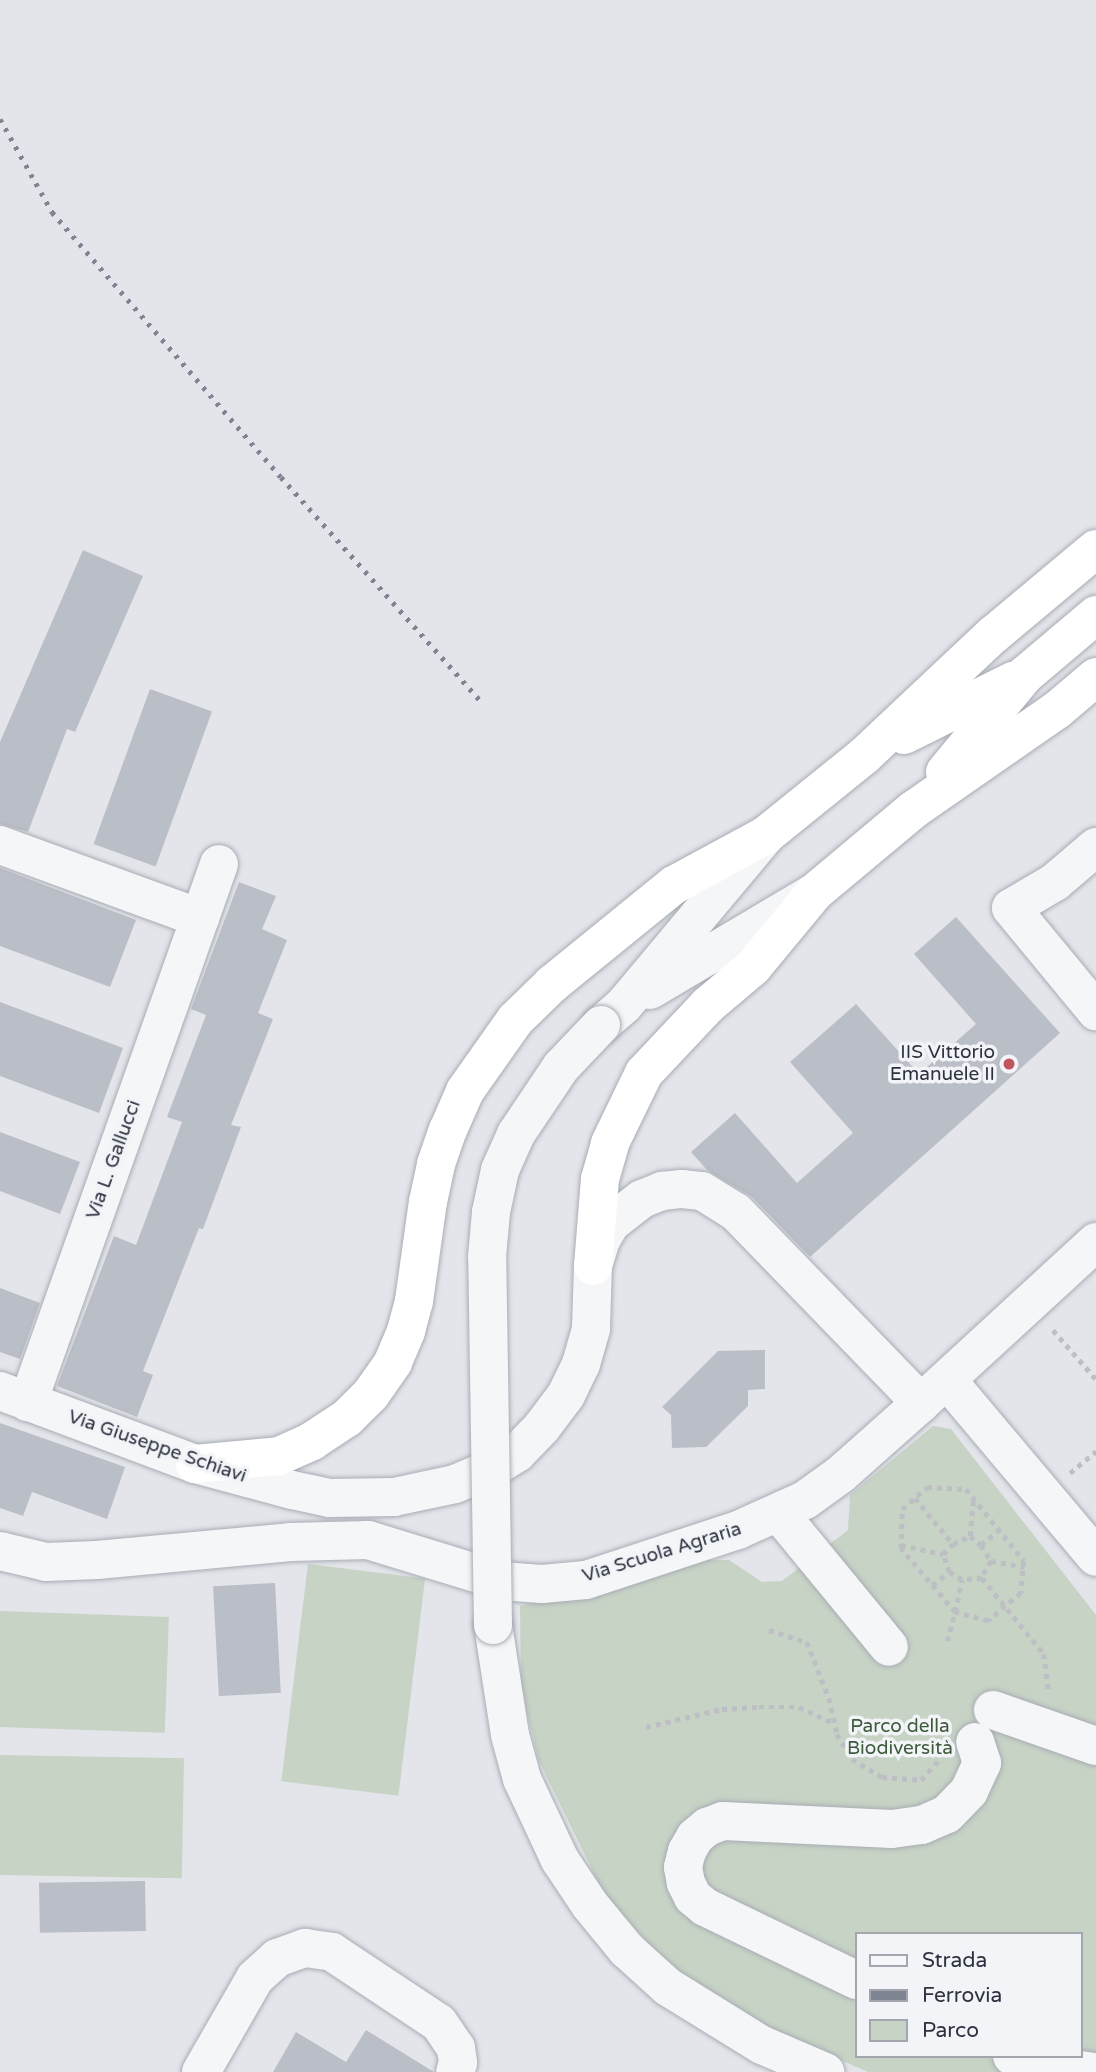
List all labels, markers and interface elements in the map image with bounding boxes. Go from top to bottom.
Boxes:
place label: IIS Vittorio Emanuele II [890,1042,995,1086]
marker: IIS Vittorio Emanuele II [1001,1056,1017,1072]
street label: Via L. Gallucci [82,1097,146,1223]
street label: Via Giuseppe Schiavi [65,1406,249,1488]
street label: Via Scuola Agraria [580,1518,744,1588]
park label: Parco della Biodiversità [847,1716,953,1760]
legend [855,1932,1082,2058]
text: Strada [922,1948,987,1973]
text: Ferrovia [922,1983,1002,2008]
text: Parco [922,2018,979,2043]

